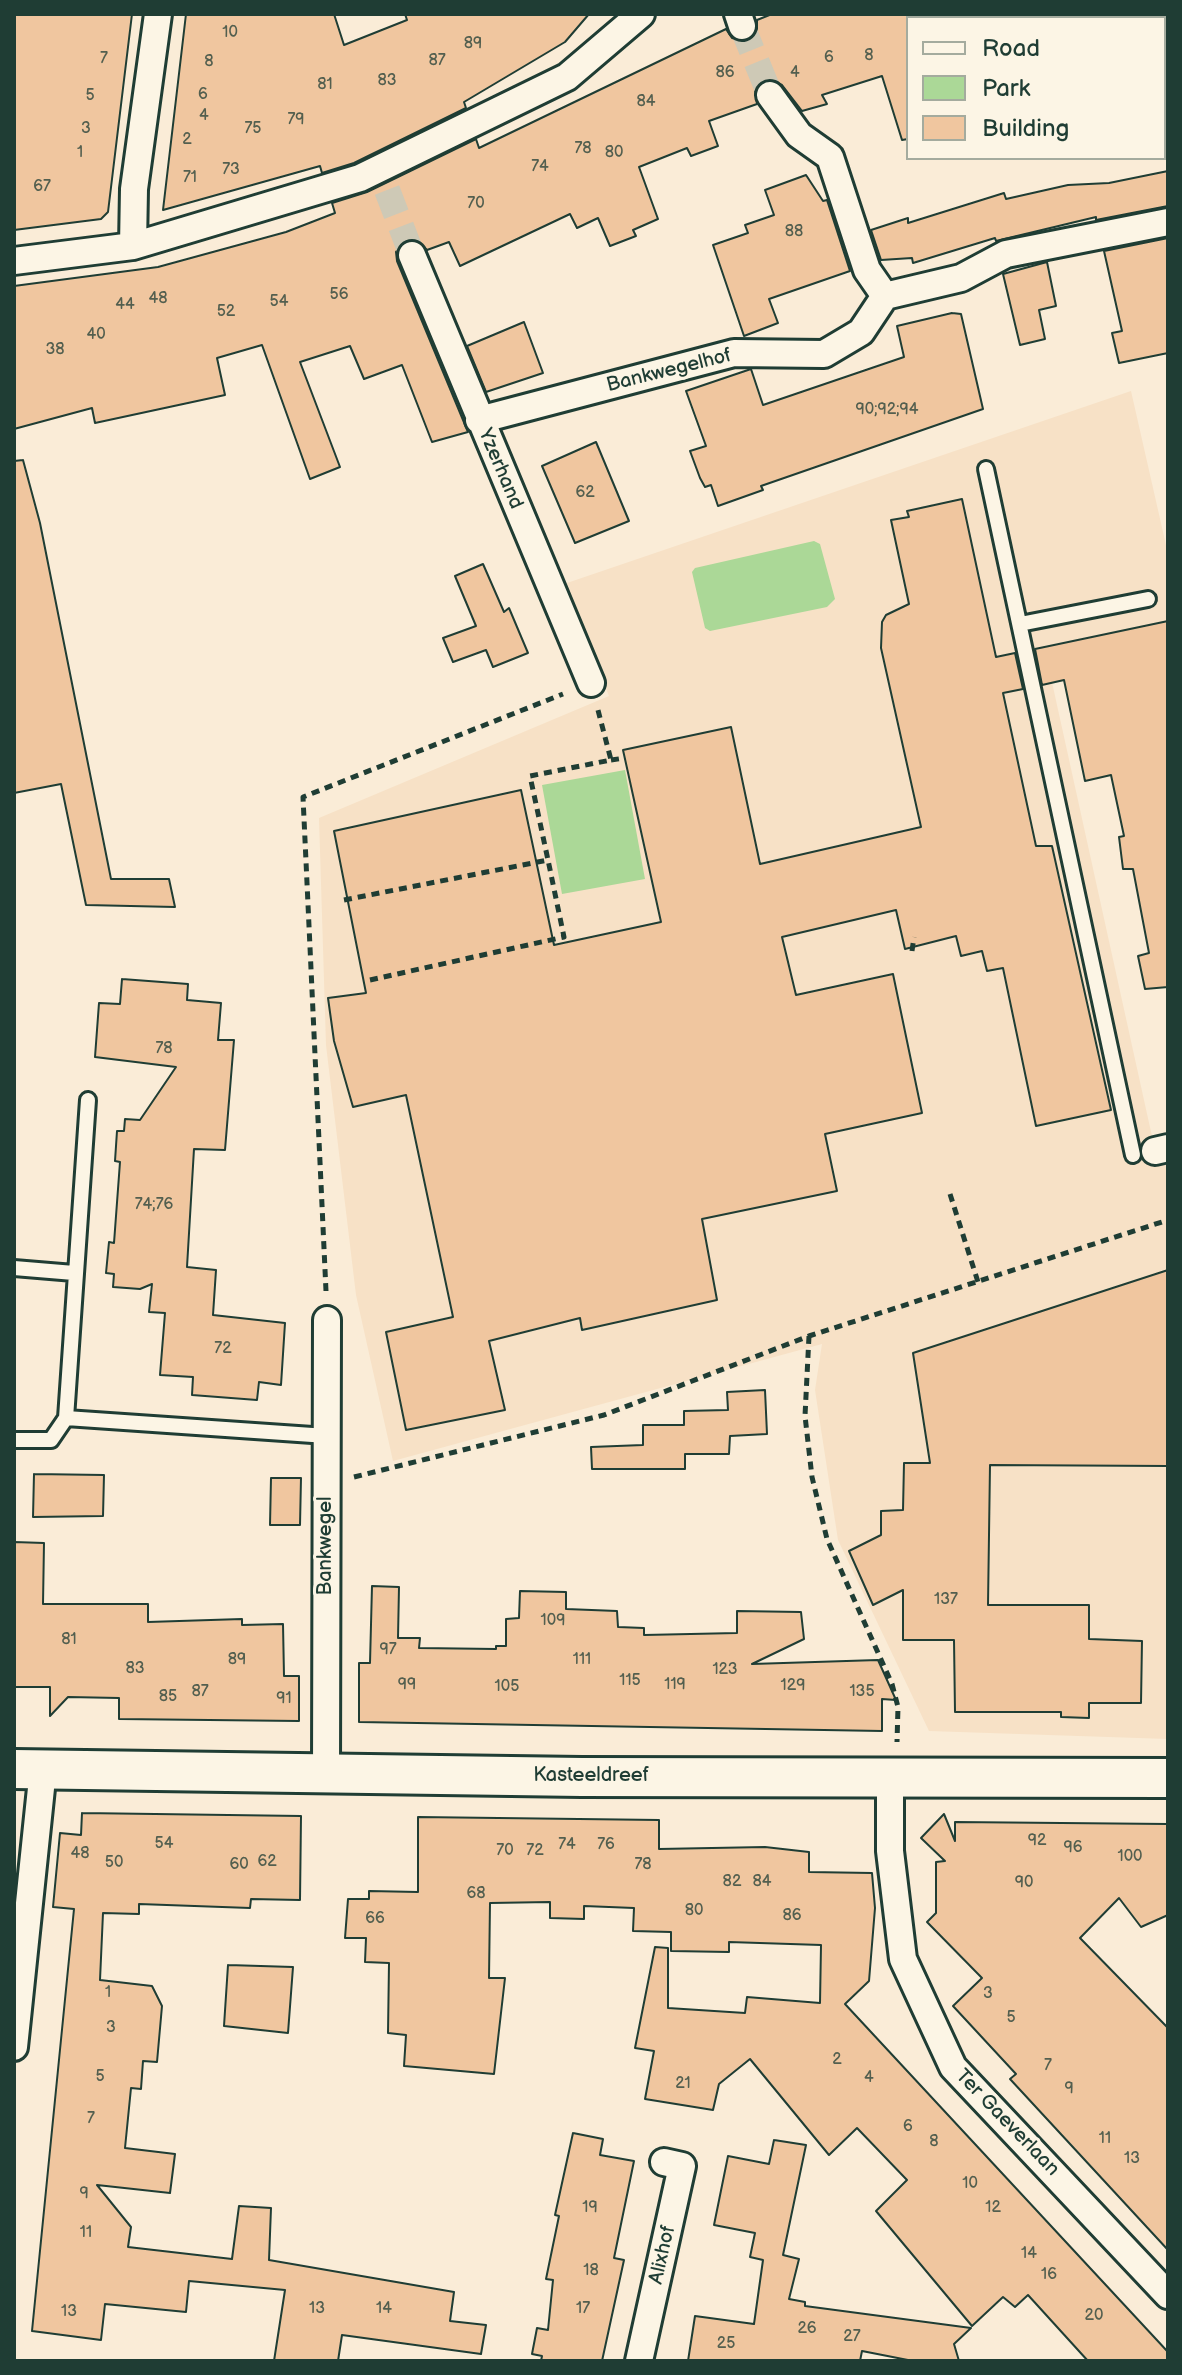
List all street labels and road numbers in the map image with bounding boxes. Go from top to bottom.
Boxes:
street label: Bankwegelhof [604,344,734,398]
street label: Yzerhand [472,425,528,513]
street label: Bankwegel [314,1496,338,1596]
street label: Kasteeldreef [533,1764,649,1788]
street label: Ter Gaeverlaan [950,2065,1064,2181]
street label: Alixhof [645,2223,681,2287]

